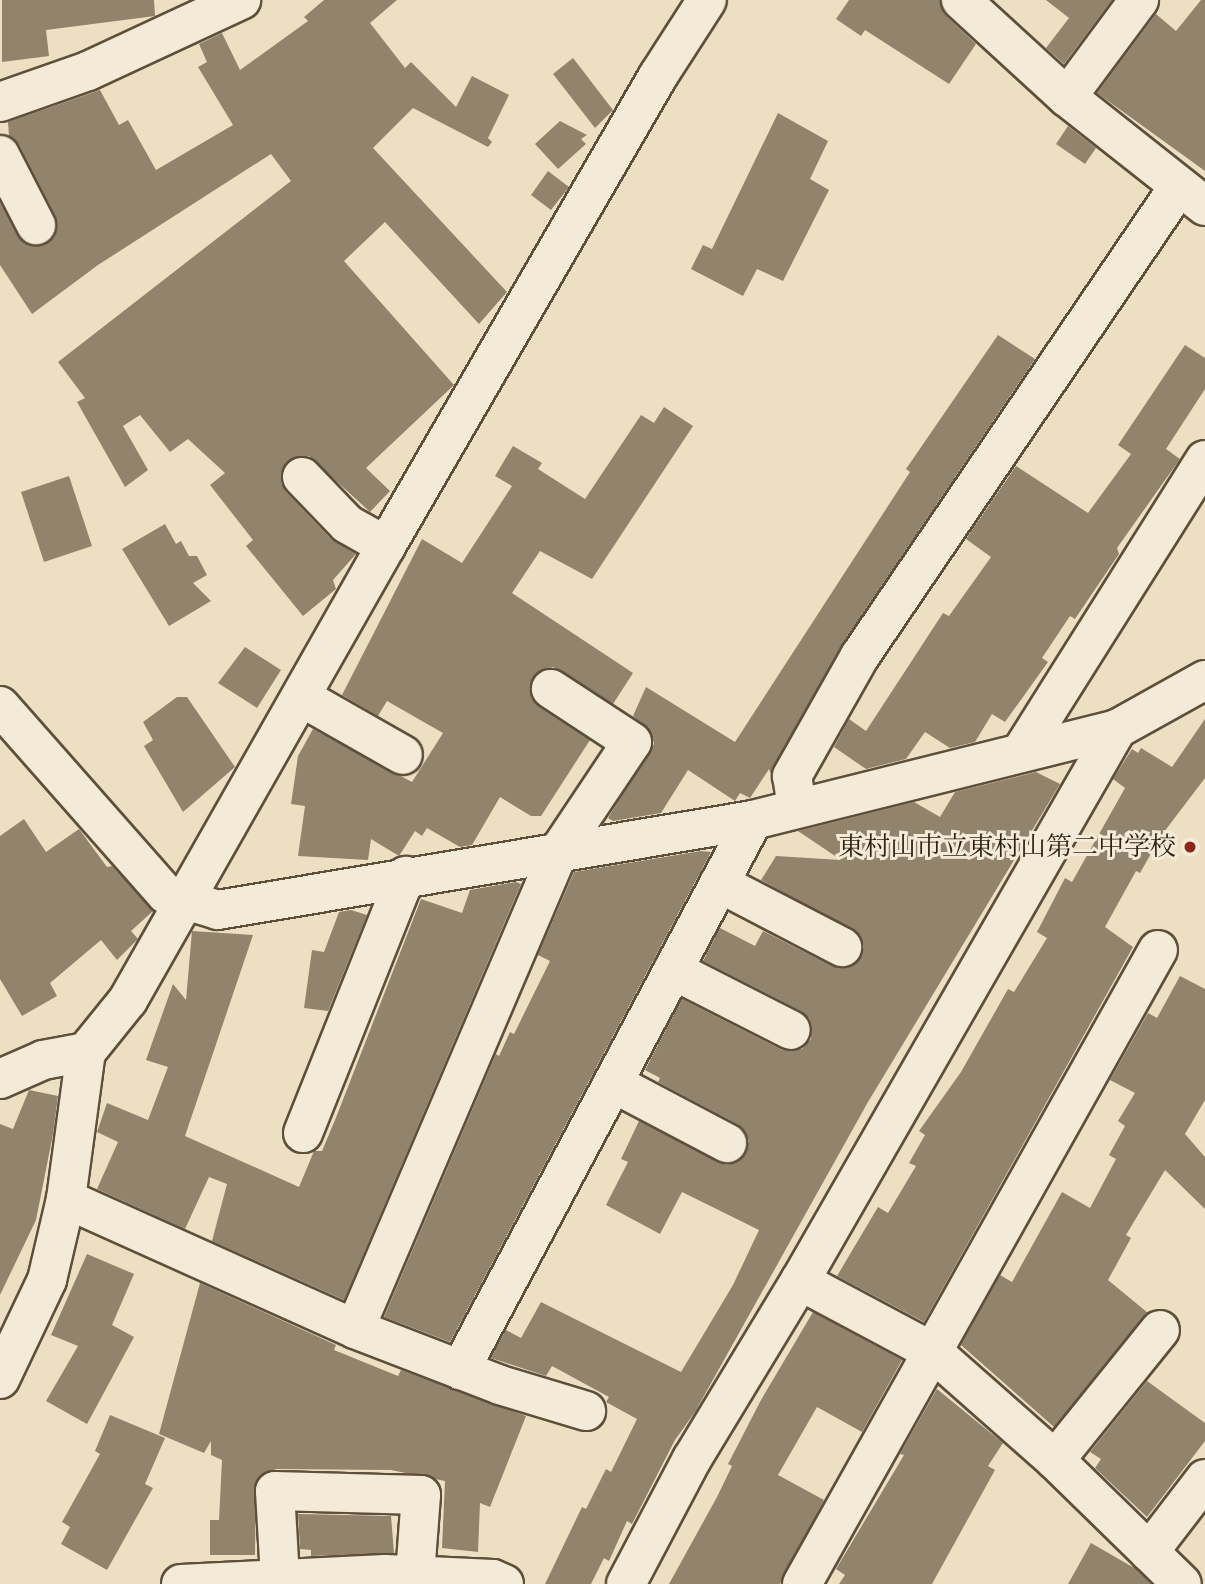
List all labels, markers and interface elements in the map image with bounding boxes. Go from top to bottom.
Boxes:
place label: 東村山市立東村山第二中学校 [838,831,1176,863]
marker: 東村山市立東村山第二中学校 [1182,839,1198,855]

